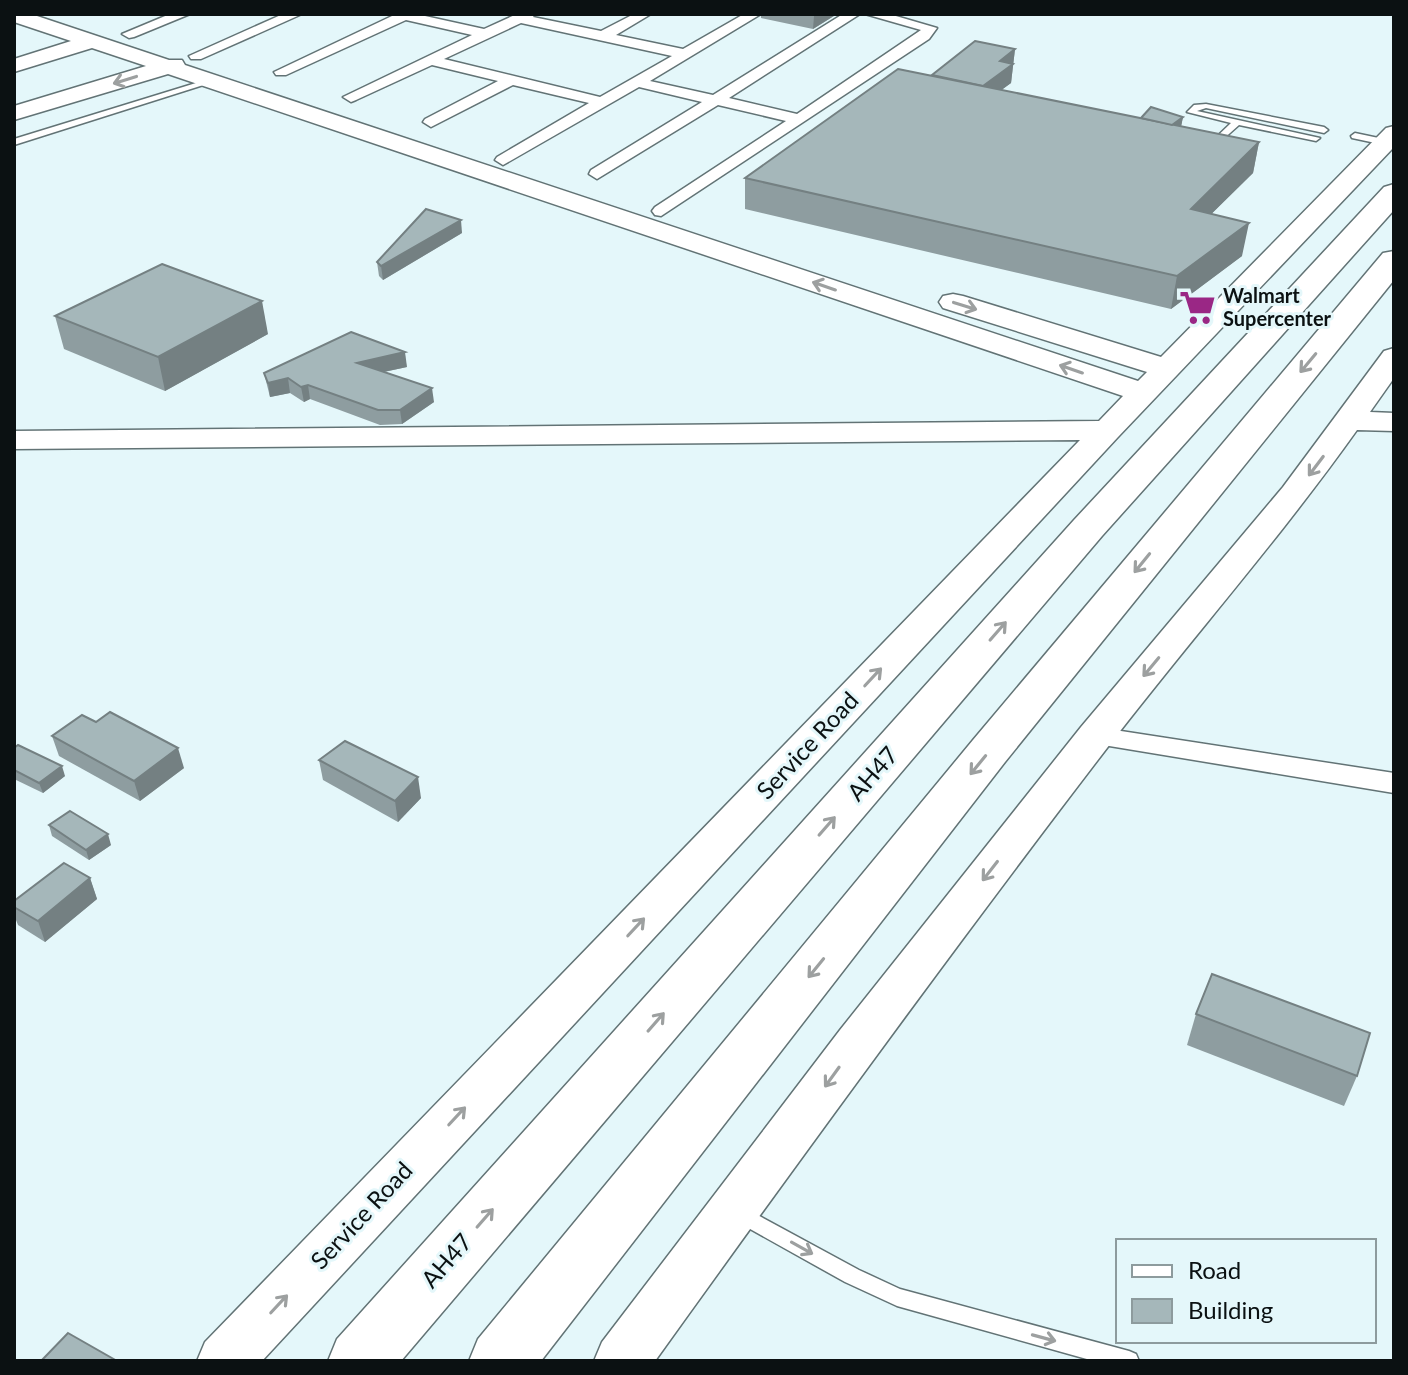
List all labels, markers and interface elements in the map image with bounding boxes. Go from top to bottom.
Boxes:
one-way arrow [112,73,138,88]
one-way arrow [812,278,838,293]
place label: Walmart Supercenter [1223,283,1332,330]
supermarket icon: Walmart Supercenter [1178,289,1216,327]
one-way arrow [952,299,978,314]
one-way arrow [1299,352,1317,372]
one-way arrow [1059,360,1084,375]
one-way arrow [1307,455,1324,476]
one-way arrow [1134,552,1151,573]
one-way arrow [989,621,1007,641]
one-way arrow [1142,656,1160,677]
one-way arrow [863,667,882,687]
street label: Service Road [750,685,864,805]
street label: AH47 [840,740,903,806]
one-way arrow [970,754,987,775]
one-way arrow [818,817,836,837]
one-way arrow [981,860,999,881]
one-way arrow [627,917,646,937]
one-way arrow [807,957,825,978]
one-way arrow [647,1013,665,1033]
one-way arrow [823,1066,840,1087]
one-way arrow [448,1106,466,1126]
street label: Service Road [304,1155,418,1275]
one-way arrow [476,1208,494,1228]
street label: AH47 [414,1227,477,1293]
legend [1116,1239,1376,1343]
one-way arrow [789,1241,813,1256]
text: Road [1188,1255,1241,1284]
one-way arrow [269,1295,287,1315]
text: Building [1188,1295,1273,1324]
one-way arrow [1031,1331,1057,1346]

